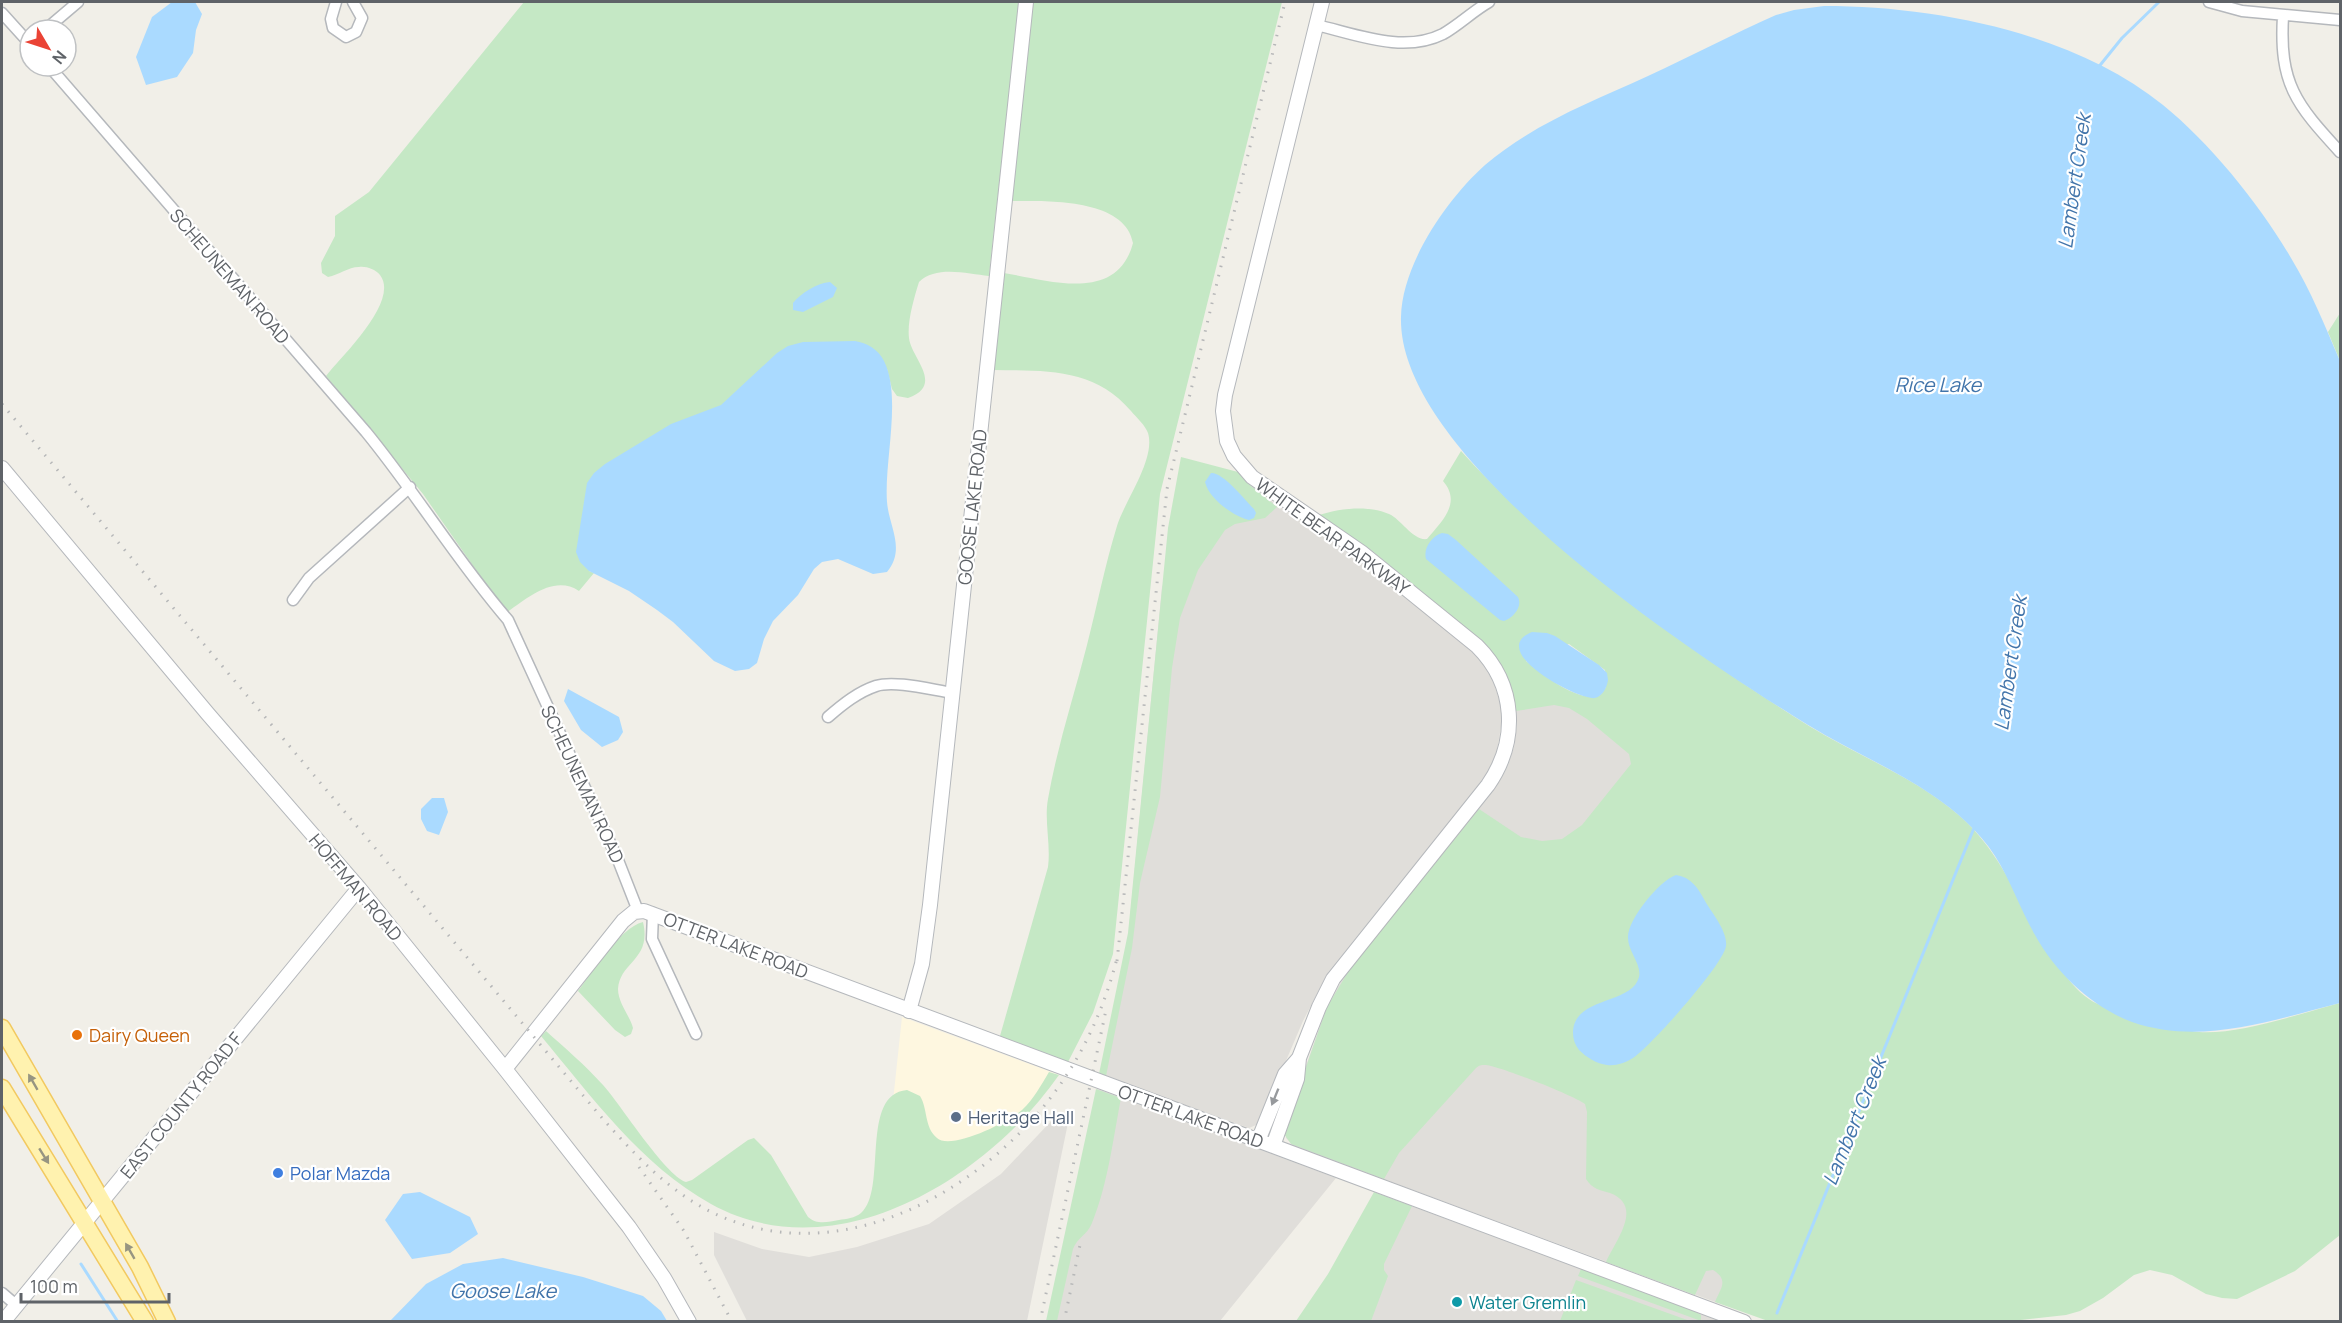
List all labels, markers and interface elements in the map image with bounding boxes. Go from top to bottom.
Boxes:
north arrow [18,18,78,78]
text: N [47,46,72,69]
water label: Lambert Creek [2051,109,2097,250]
street label: SCHEUNEMAN ROAD [165,203,295,349]
water label: Rice Lake [1895,371,1983,398]
street label: GOOSE LAKE ROAD [952,428,992,586]
street label: WHITE BEAR PARKWAY [1251,472,1416,601]
water label: Lambert Creek [1987,591,2033,732]
street label: SCHEUNEMAN ROAD [536,701,630,867]
street label: HOFFMAN ROAD [304,828,408,946]
street label: OTTER LAKE ROAD [660,906,812,984]
place label: Dairy Queen [89,1023,190,1047]
street label: EAST COUNTY ROAD F [115,1027,247,1183]
marker: Dairy Queen [70,1028,84,1042]
water label: Lambert Creek [1816,1050,1893,1189]
one-way arrow [28,1073,38,1090]
street label: OTTER LAKE ROAD [1115,1079,1267,1153]
one-way arrow [1270,1089,1280,1107]
place label: Heritage Hall [968,1105,1074,1129]
marker: Heritage Hall [949,1110,963,1124]
one-way arrow [38,1148,49,1164]
place label: Polar Mazda [290,1161,390,1185]
marker: Polar Mazda [271,1166,285,1180]
one-way arrow [125,1243,136,1259]
scale bar [21,1266,170,1304]
text: 100 m [30,1274,78,1298]
water label: Goose Lake [450,1277,558,1304]
place label: Water Gremlin [1469,1290,1586,1314]
marker: Water Gremlin [1450,1295,1464,1309]

